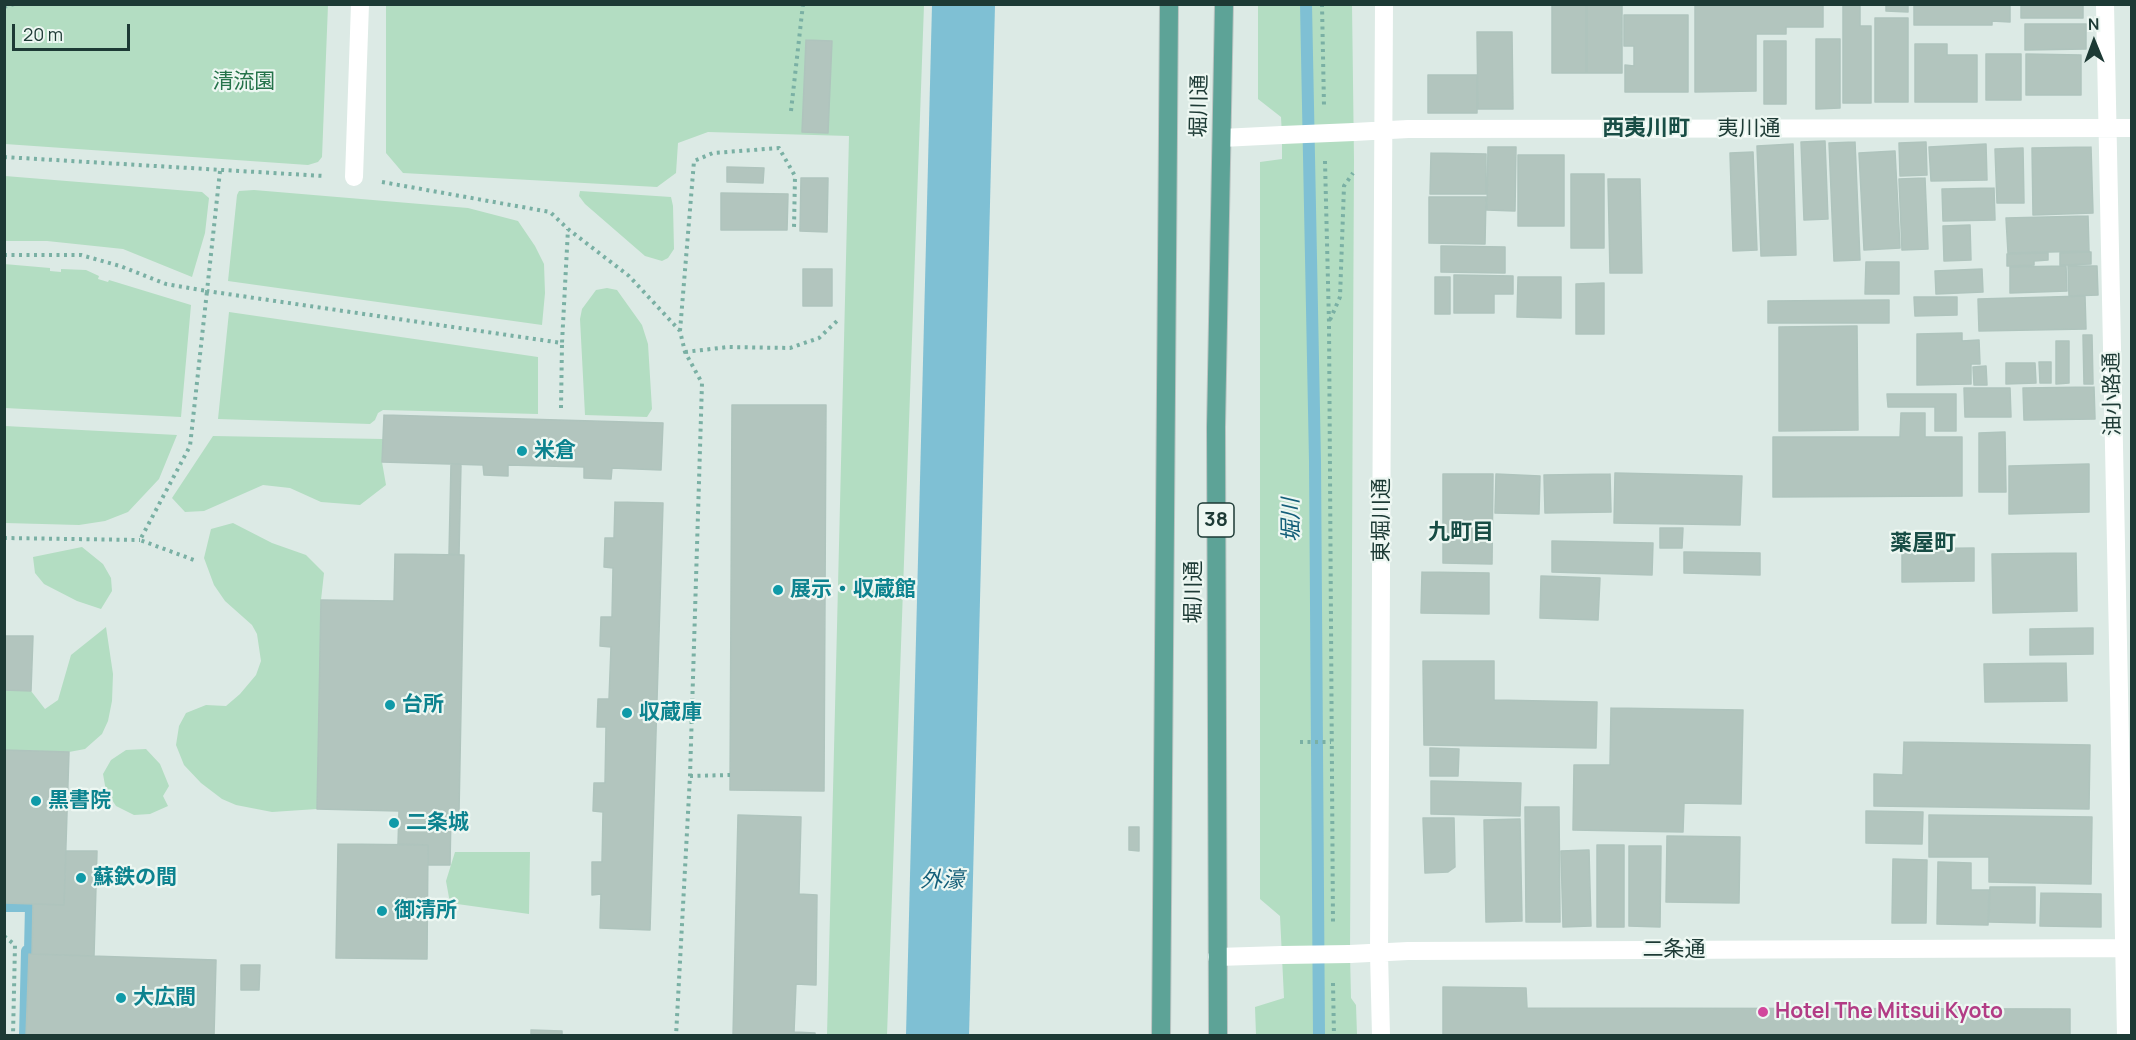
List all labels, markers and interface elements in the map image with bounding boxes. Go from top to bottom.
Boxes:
scale bar [15,12,134,50]
north arrow [2064,12,2124,72]
text: N [2088,13,2100,35]
text: 20 m [23,22,63,46]
park label: 清流園 [213,69,275,95]
street label: 堀川通 [1187,74,1213,138]
district label: 西夷川町 [1602,116,1690,142]
street label: 夷川通 [1718,116,1780,142]
street label: 油小路通 [2100,352,2126,436]
place label: 米倉 [534,438,576,464]
marker: 米倉 [515,444,529,458]
street label: 東堀川通 [1369,478,1395,562]
water label: 堀川 [1278,498,1306,542]
road number: 38 [1198,503,1234,537]
district label: 九町目 [1428,520,1494,546]
district label: 薬屋町 [1890,531,1956,557]
street label: 堀川通 [1181,561,1207,623]
place label: 展示・収蔵館 [790,577,916,603]
marker: 展示・収蔵館 [771,583,785,597]
place label: 台所 [402,692,444,718]
marker: 台所 [383,698,397,712]
place label: 収蔵庫 [639,700,702,726]
marker: 収蔵庫 [620,706,634,720]
place label: 黒書院 [48,788,111,814]
marker: 黒書院 [29,794,43,808]
place label: 二条城 [406,810,469,836]
marker: 二条城 [387,816,401,830]
place label: 蘇鉄の間 [93,865,177,891]
water label: 外濠 [920,868,964,894]
marker: 蘇鉄の間 [74,871,88,885]
place label: 御清所 [394,898,457,924]
marker: 御清所 [375,904,389,918]
street label: 二条通 [1643,937,1705,963]
place label: 大広間 [133,985,196,1011]
marker: 大広間 [114,991,128,1005]
place label: Hotel The Mitsui Kyoto [1775,999,2003,1025]
marker: Hotel The Mitsui Kyoto [1756,1005,1770,1019]

